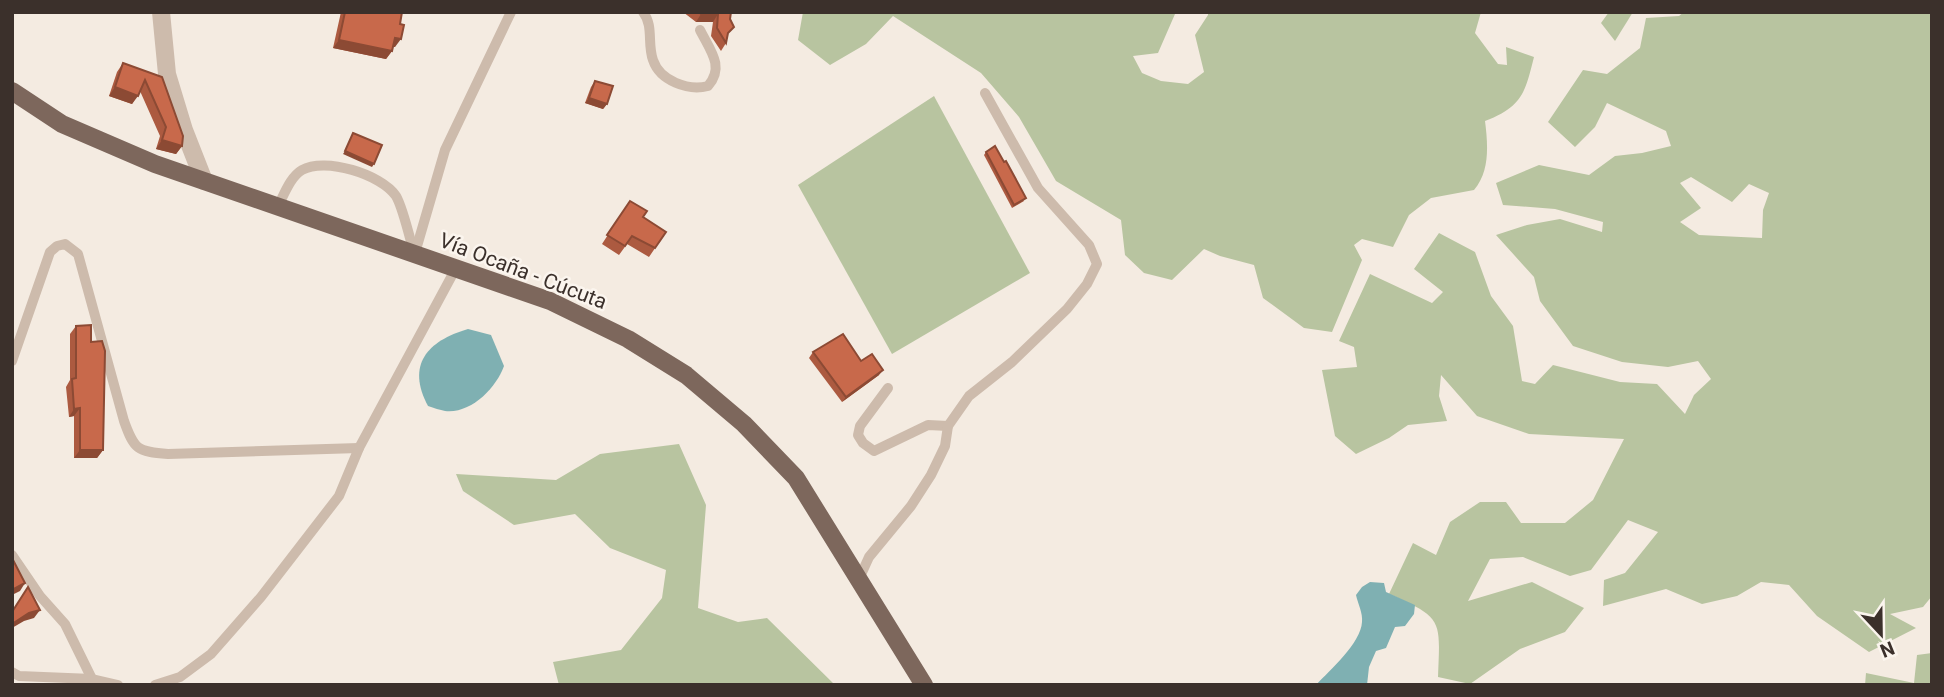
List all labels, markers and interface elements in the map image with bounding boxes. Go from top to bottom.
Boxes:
street label: Vía Ocaña - Cúcuta [436,228,610,314]
north arrow [1846,599,1916,669]
text: N [1877,636,1898,662]

